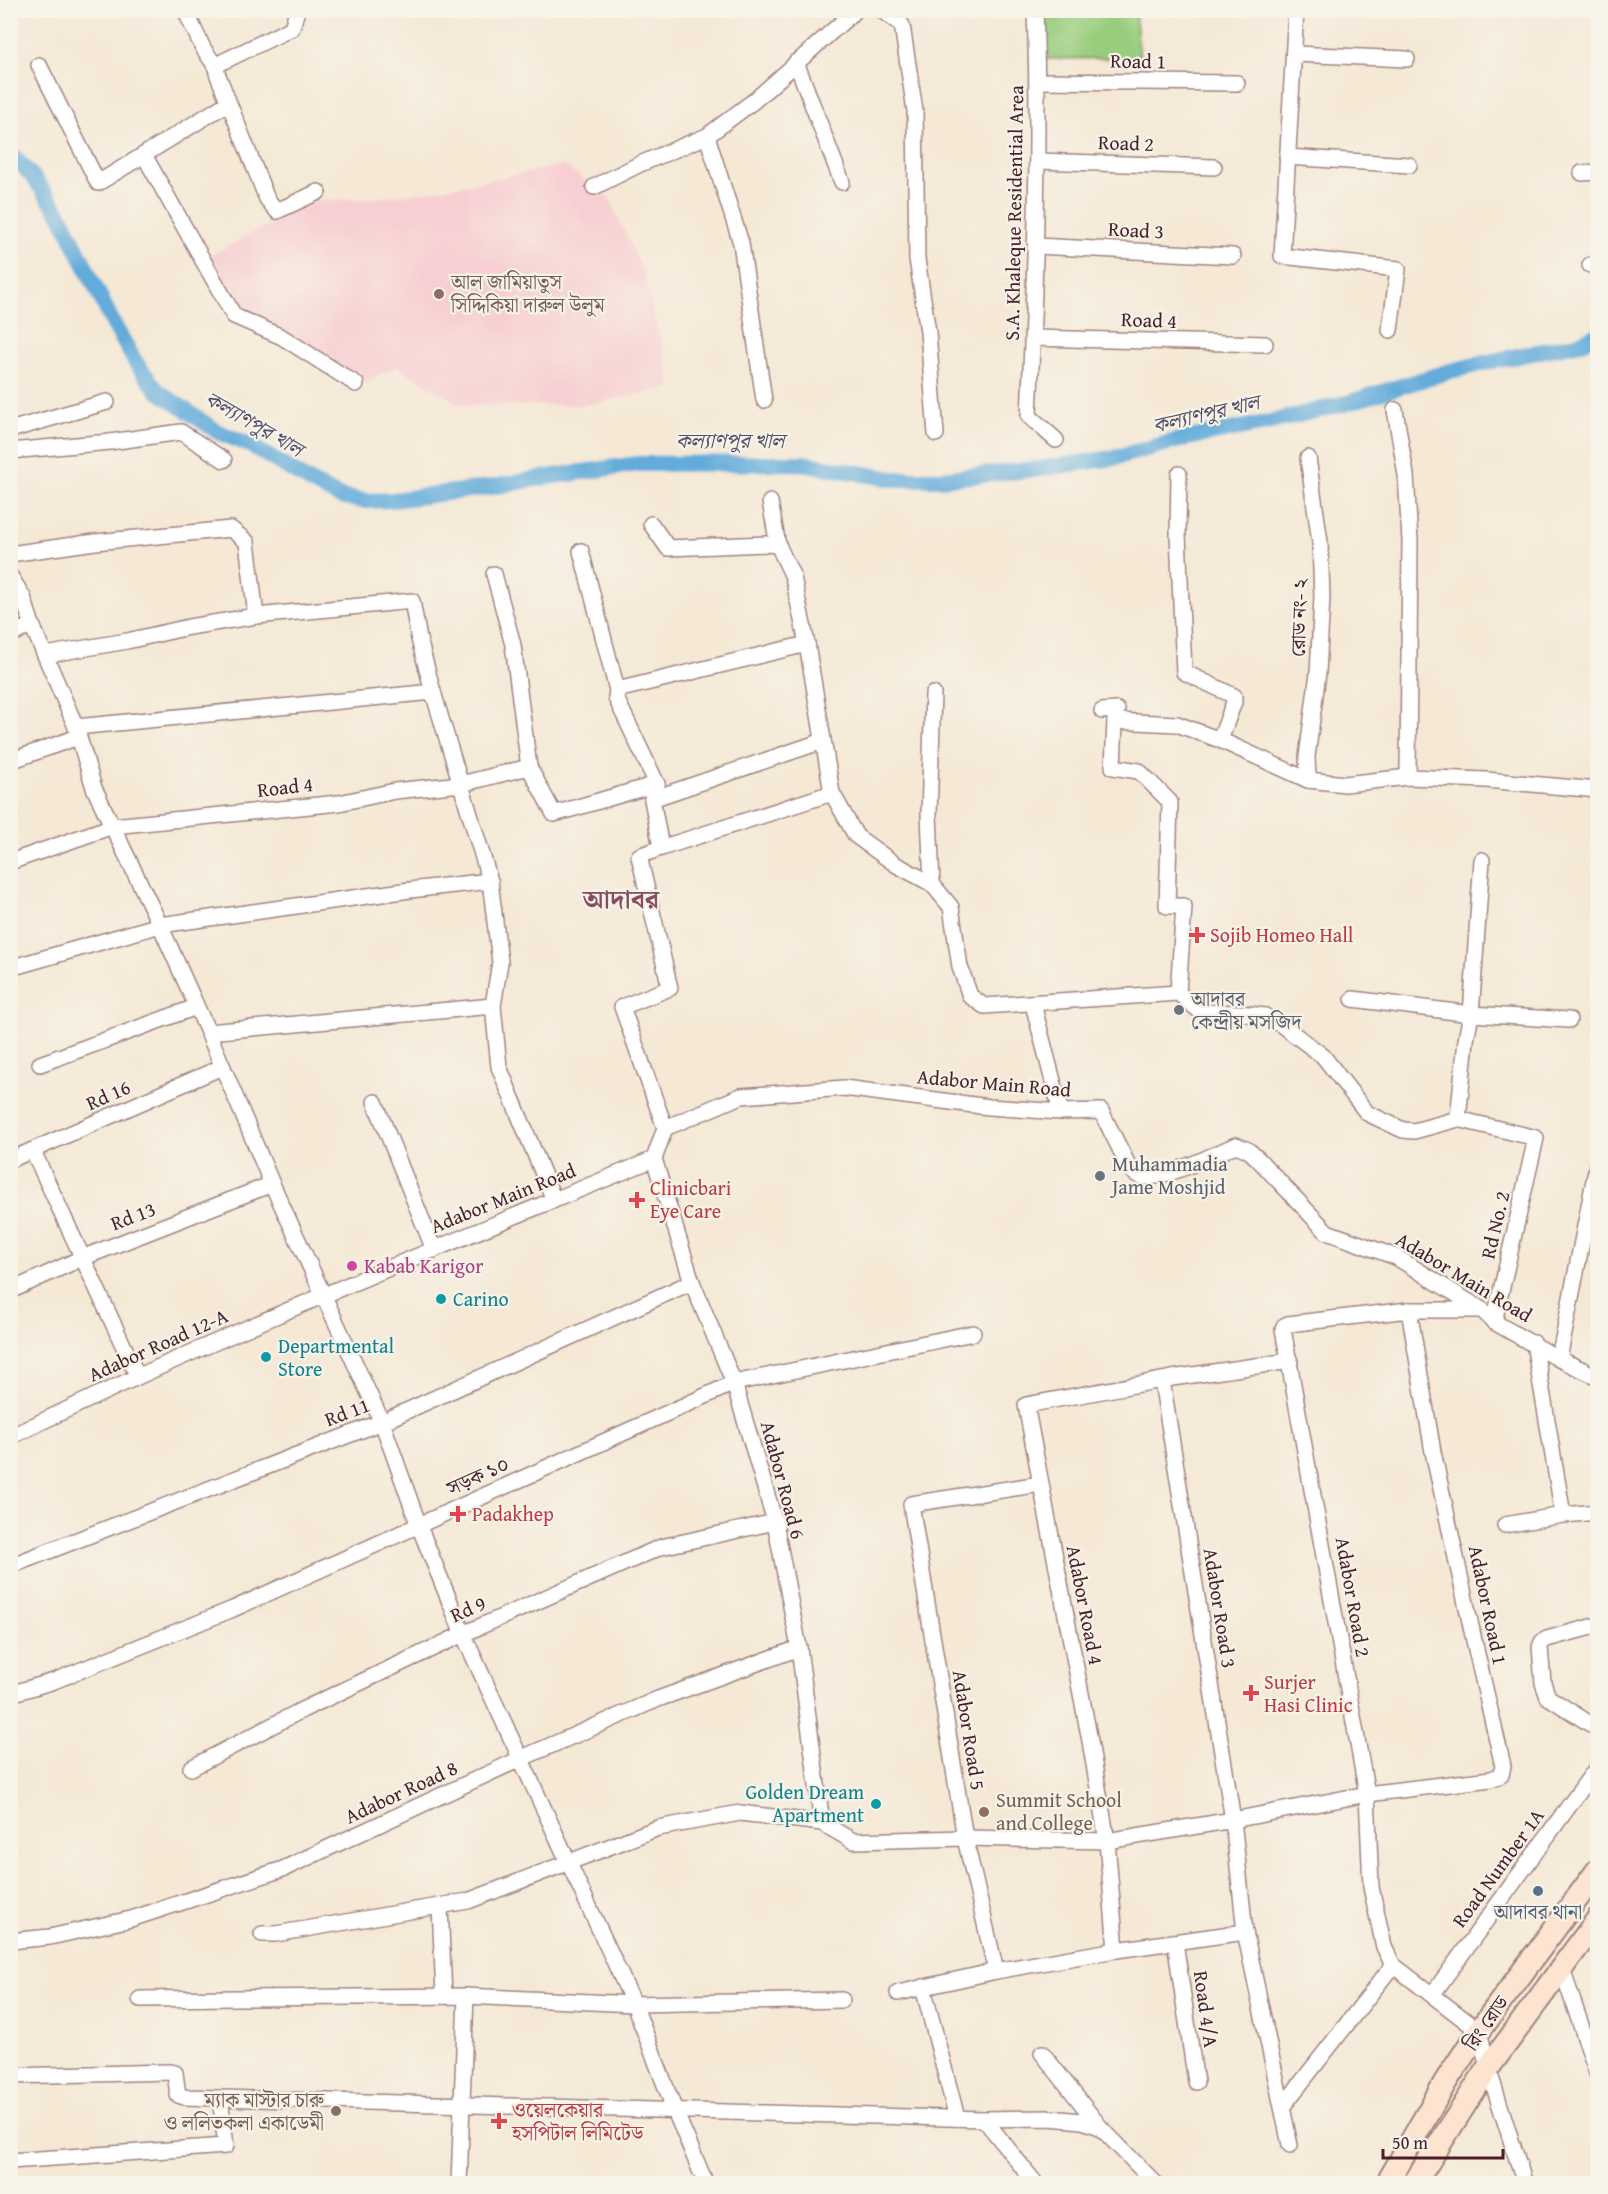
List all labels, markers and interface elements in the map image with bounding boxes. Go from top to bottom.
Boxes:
street label: Road 1 [1110,46,1166,75]
street label: S.A. Khaleque Residential Area [997,84,1030,341]
street label: Road 2 [1098,127,1154,158]
street label: Road 3 [1107,214,1165,245]
place label: আল জামিয়াতুস সিদ্দিকিয়া দারুল উলুম [450,267,606,319]
marker: আল জামিয়াতুস সিদ্দিকিয়া দারুল উলুম [432,287,446,301]
street label: Road 4 [1121,304,1177,335]
water label: কল্যাণপুর খাল [200,383,312,466]
water label: কল্যাণপুর খাল [1150,385,1266,441]
water label: কল্যাণপুর খাল [676,425,788,456]
street label: রোড নং- ২ [1283,577,1314,658]
street label: Road 4 [256,769,314,804]
district label: আদাবর [582,879,661,918]
place label: Sojib Homeo Hall [1210,920,1354,949]
marker: Sojib Homeo Hall [1188,926,1206,944]
place label: আদাবর কেন্দ্রীয় মসজিদ [1190,984,1302,1036]
marker: আদাবর কেন্দ্রীয় মসজিদ [1172,1003,1186,1017]
street label: Adabor Main Road [916,1061,1073,1104]
street label: Rd 16 [81,1072,135,1117]
place label: Muhammadia Jame Moshjid [1109,1149,1228,1201]
street label: Adabor Main Road [426,1155,580,1240]
marker: Muhammadia Jame Moshjid [1093,1169,1107,1183]
place label: Clinicbari Eye Care [650,1173,732,1225]
street label: Rd No. 2 [1473,1188,1516,1262]
marker: Clinicbari Eye Care [628,1191,646,1209]
street label: Rd 13 [106,1194,159,1237]
street label: Adabor Main Road [1391,1224,1538,1329]
place label: Kabab Karigor [364,1251,483,1280]
marker: Kabab Karigor [345,1259,359,1273]
place label: Carino [453,1284,509,1313]
marker: Carino [434,1292,448,1306]
street label: Adabor Road 12-A [83,1301,232,1388]
place label: Departmental Store [278,1331,395,1383]
marker: Departmental Store [259,1350,273,1364]
street label: Rd 11 [320,1390,373,1433]
street label: Adabor Road 6 [754,1418,813,1542]
street label: সড়ক ১০ [441,1449,514,1503]
place label: Padakhep [472,1499,554,1528]
marker: Padakhep [449,1505,467,1523]
street label: Adabor Road 2 [1329,1535,1378,1659]
street label: Adabor Road 4 [1060,1543,1111,1667]
street label: Adabor Road 1 [1462,1543,1515,1667]
street label: Adabor Road 3 [1197,1546,1244,1670]
street label: Rd 9 [445,1588,490,1629]
place label: Surjer Hasi Clinic [1264,1667,1353,1719]
street label: Adabor Road 5 [946,1668,993,1792]
marker: Surjer Hasi Clinic [1242,1684,1260,1702]
street label: Adabor Road 8 [340,1753,462,1830]
place label: Golden Dream Apartment [745,1777,865,1829]
place label: Summit School and College [996,1785,1122,1837]
marker: Golden Dream Apartment [869,1797,883,1811]
street label: Road Number 1A [1445,1802,1551,1933]
marker: Summit School and College [977,1805,991,1819]
marker: আদাবর থানা [1531,1884,1545,1898]
place label: আদাবর থানা [1493,1897,1582,1926]
street label: Road 4/A [1187,1969,1226,2049]
street label: রিং রোড [1456,1989,1515,2057]
place label: ম্যাক মাস্টার চারু ও ললিতকলা একাডেমী [164,2085,325,2137]
place label: ওয়েলকেয়ার হসপিটাল লিমিটেড [511,2095,644,2147]
marker: ম্যাক মাস্টার চারু ও ললিতকলা একাডেমী [329,2104,343,2118]
marker: ওয়েলকেয়ার হসপিটাল লিমিটেড [490,2112,508,2130]
scale bar [1383,2122,1503,2160]
text: 50 m [1392,2129,1428,2156]

